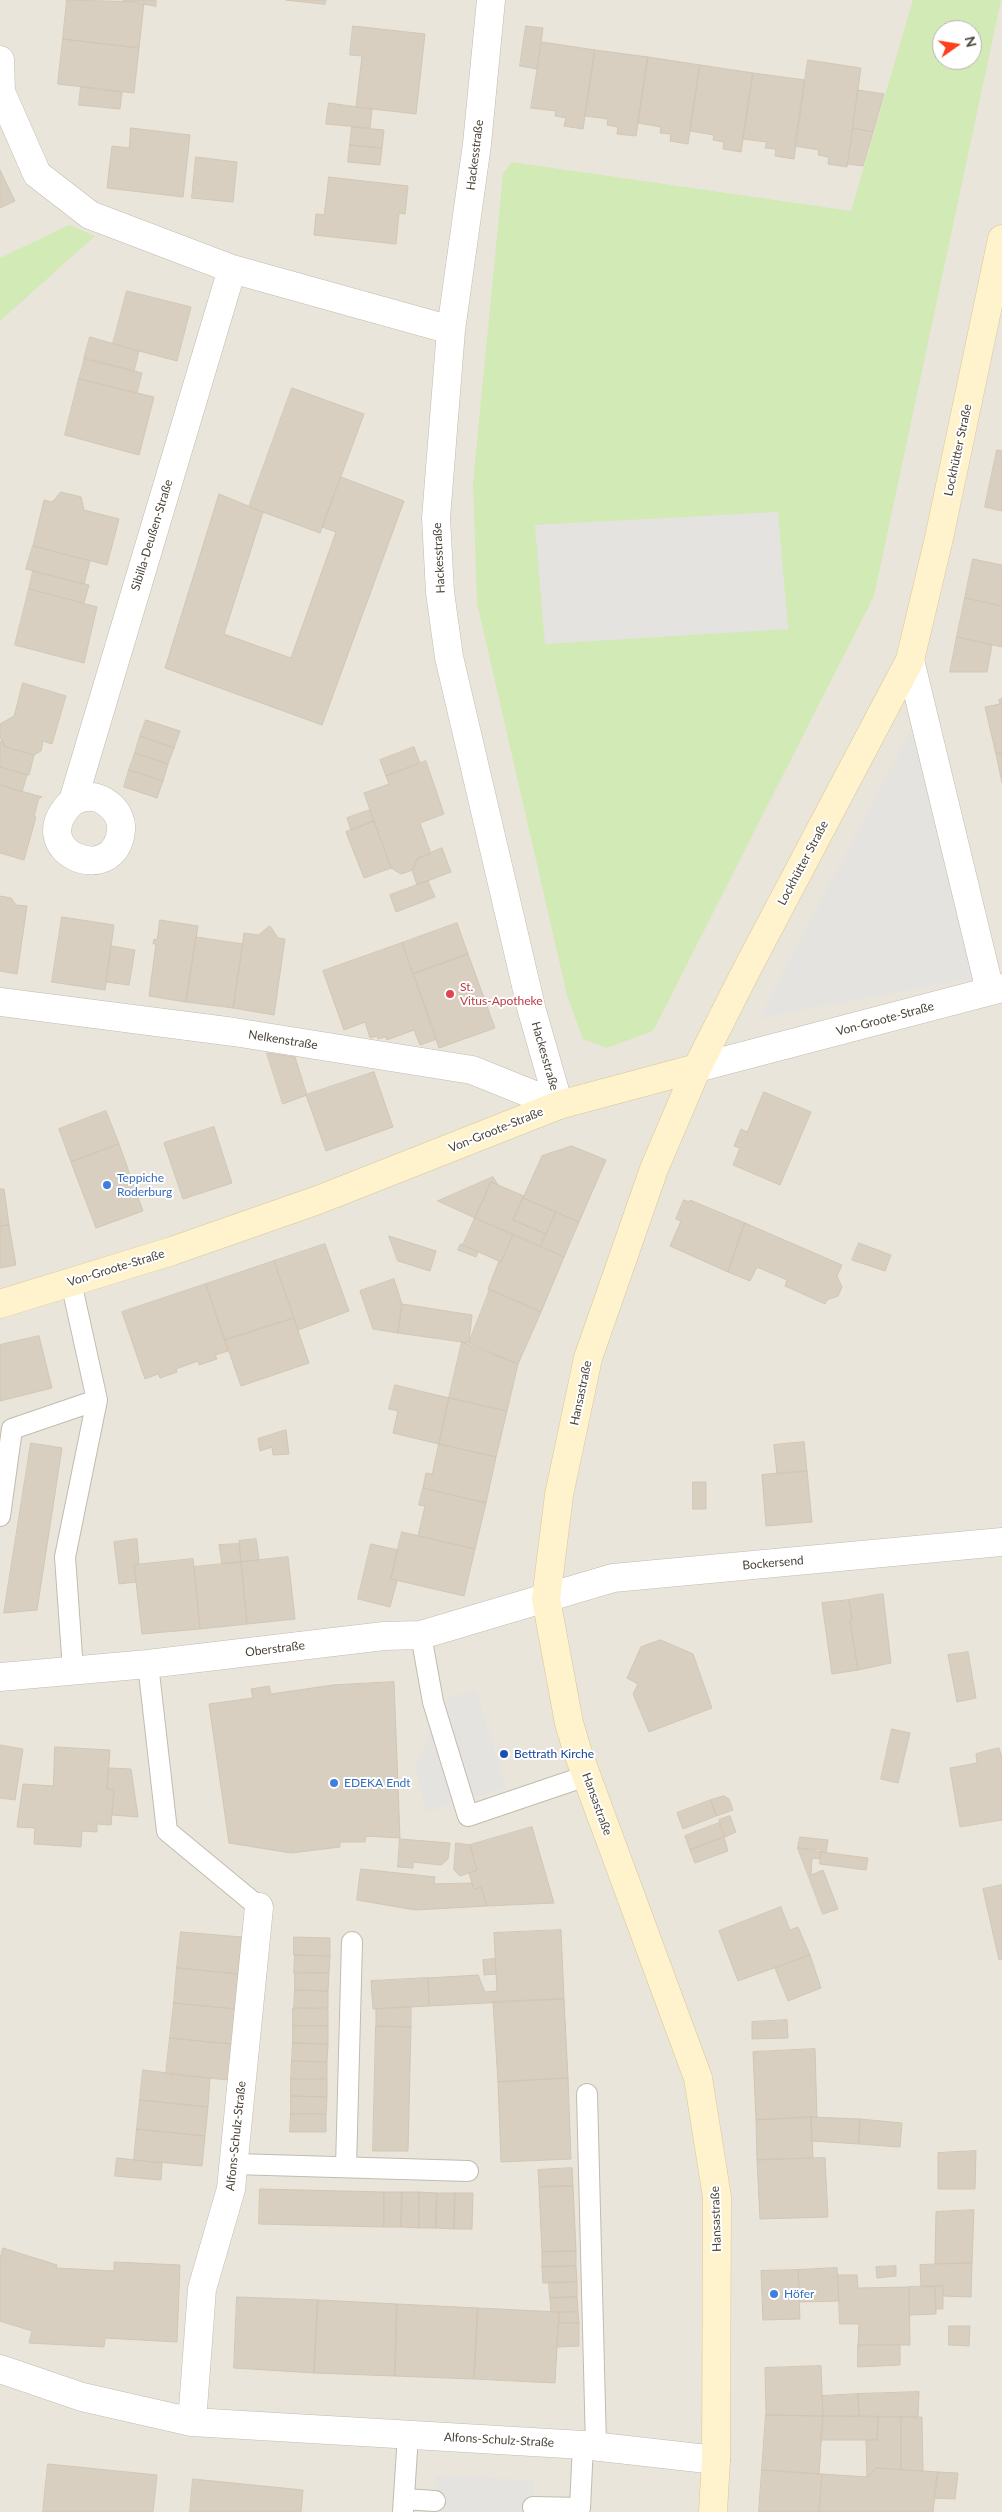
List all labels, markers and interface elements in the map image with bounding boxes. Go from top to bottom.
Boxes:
north arrow [932,20,982,70]
text: N [962,35,981,49]
street label: Hackesstraße [464,119,486,191]
street label: Lockhütter Straße [941,403,975,497]
street label: Sibilla-Deußen-Straße [128,478,176,592]
street label: Hackesstraße [430,522,448,594]
street label: Lockhütter Straße [775,818,831,908]
place label: St. Vitus-Apotheke [460,980,543,1008]
marker: St. Vitus-Apotheke [444,988,456,1000]
street label: Von-Groote-Straße [835,999,935,1039]
street label: Hackesstraße [528,1020,562,1092]
street label: Nelkenstraße [247,1027,319,1053]
street label: Von-Groote-Straße [447,1104,545,1156]
place label: Teppiche Roderburg [117,1171,172,1199]
marker: Teppiche Roderburg [101,1179,113,1191]
street label: Von-Groote-Straße [66,1246,166,1290]
street label: Hansastraße [567,1359,595,1427]
street label: Bockersend [742,1553,804,1573]
street label: Oberstraße [244,1638,306,1660]
place label: Bettrath Kirche [514,1747,594,1761]
marker: Bettrath Kirche [498,1748,510,1760]
street label: Hansastraße [579,1771,615,1837]
place label: EDEKA Endt [344,1776,411,1790]
marker: EDEKA Endt [328,1777,340,1789]
street label: Alfons-Schulz-Straße [223,2080,249,2192]
street label: Hansastraße [708,2186,724,2252]
place label: Höfer [784,2287,814,2301]
marker: Höfer [768,2288,780,2300]
street label: Alfons-Schulz-Straße [444,2430,554,2450]

